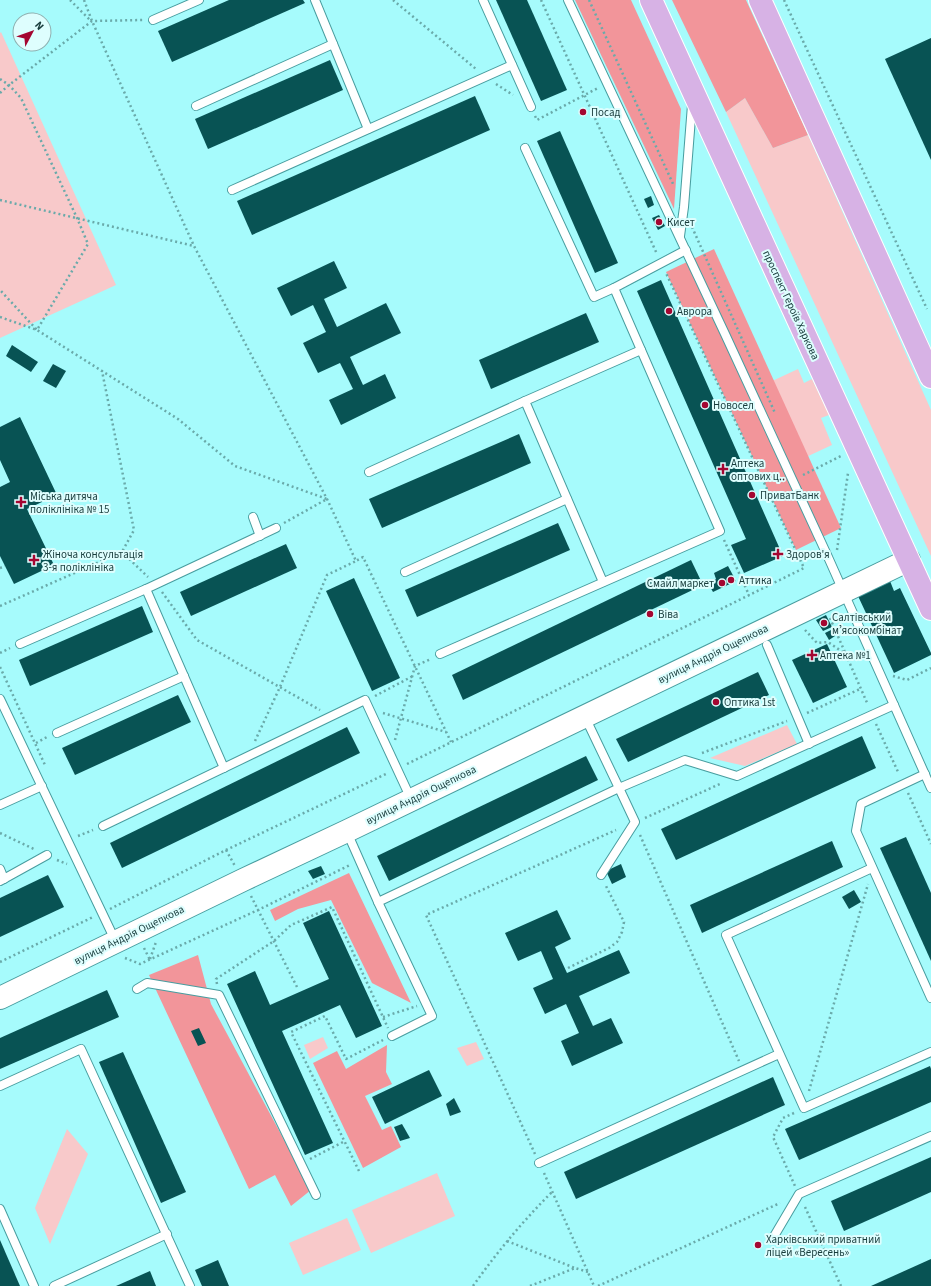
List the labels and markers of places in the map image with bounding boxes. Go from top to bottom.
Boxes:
place label: Посад [591,105,621,120]
marker: Посад [578,107,588,117]
place label: Кисет [667,215,695,230]
marker: Кисет [654,217,664,227]
place label: Аврора [677,304,712,319]
marker: Аврора [664,306,674,316]
place label: Новосел [713,398,754,413]
marker: Новосел [700,400,710,410]
place label: Аптека оптових ц‥ [731,456,785,484]
marker: Аптека оптових ц‥ [718,464,728,474]
place label: ПриватБанк [760,488,820,503]
place label: Міська дитяча поліклініка № 15 [30,489,110,517]
marker: ПриватБанк [747,490,757,500]
marker: Міська дитяча поліклініка № 15 [15,496,27,508]
place label: Жіноча консультація 3-я поліклініка [43,547,143,575]
place label: Здоров'я [786,547,830,562]
marker: Здоров'я [773,549,783,559]
marker: Жіноча консультація 3-я поліклініка [28,554,40,566]
place label: Аттика [739,573,772,588]
marker: Аттика [726,575,736,585]
place label: Смайл маркет [647,576,714,591]
marker: Смайл маркет [717,578,727,588]
place label: Віва [658,607,678,622]
marker: Віва [645,609,655,619]
place label: Салтівський мʼясокомбінат [832,610,901,638]
marker: Салтівський мʼясокомбінат [819,618,829,628]
place label: Аптека №1 [820,648,871,663]
marker: Аптека №1 [807,650,817,660]
place label: Оптика 1st [724,695,776,710]
marker: Оптика 1st [711,697,721,707]
place label: Харківський приватний ліцей «Вересень» [766,1232,880,1260]
marker: Харківський приватний ліцей «Вересень» [753,1240,763,1250]

